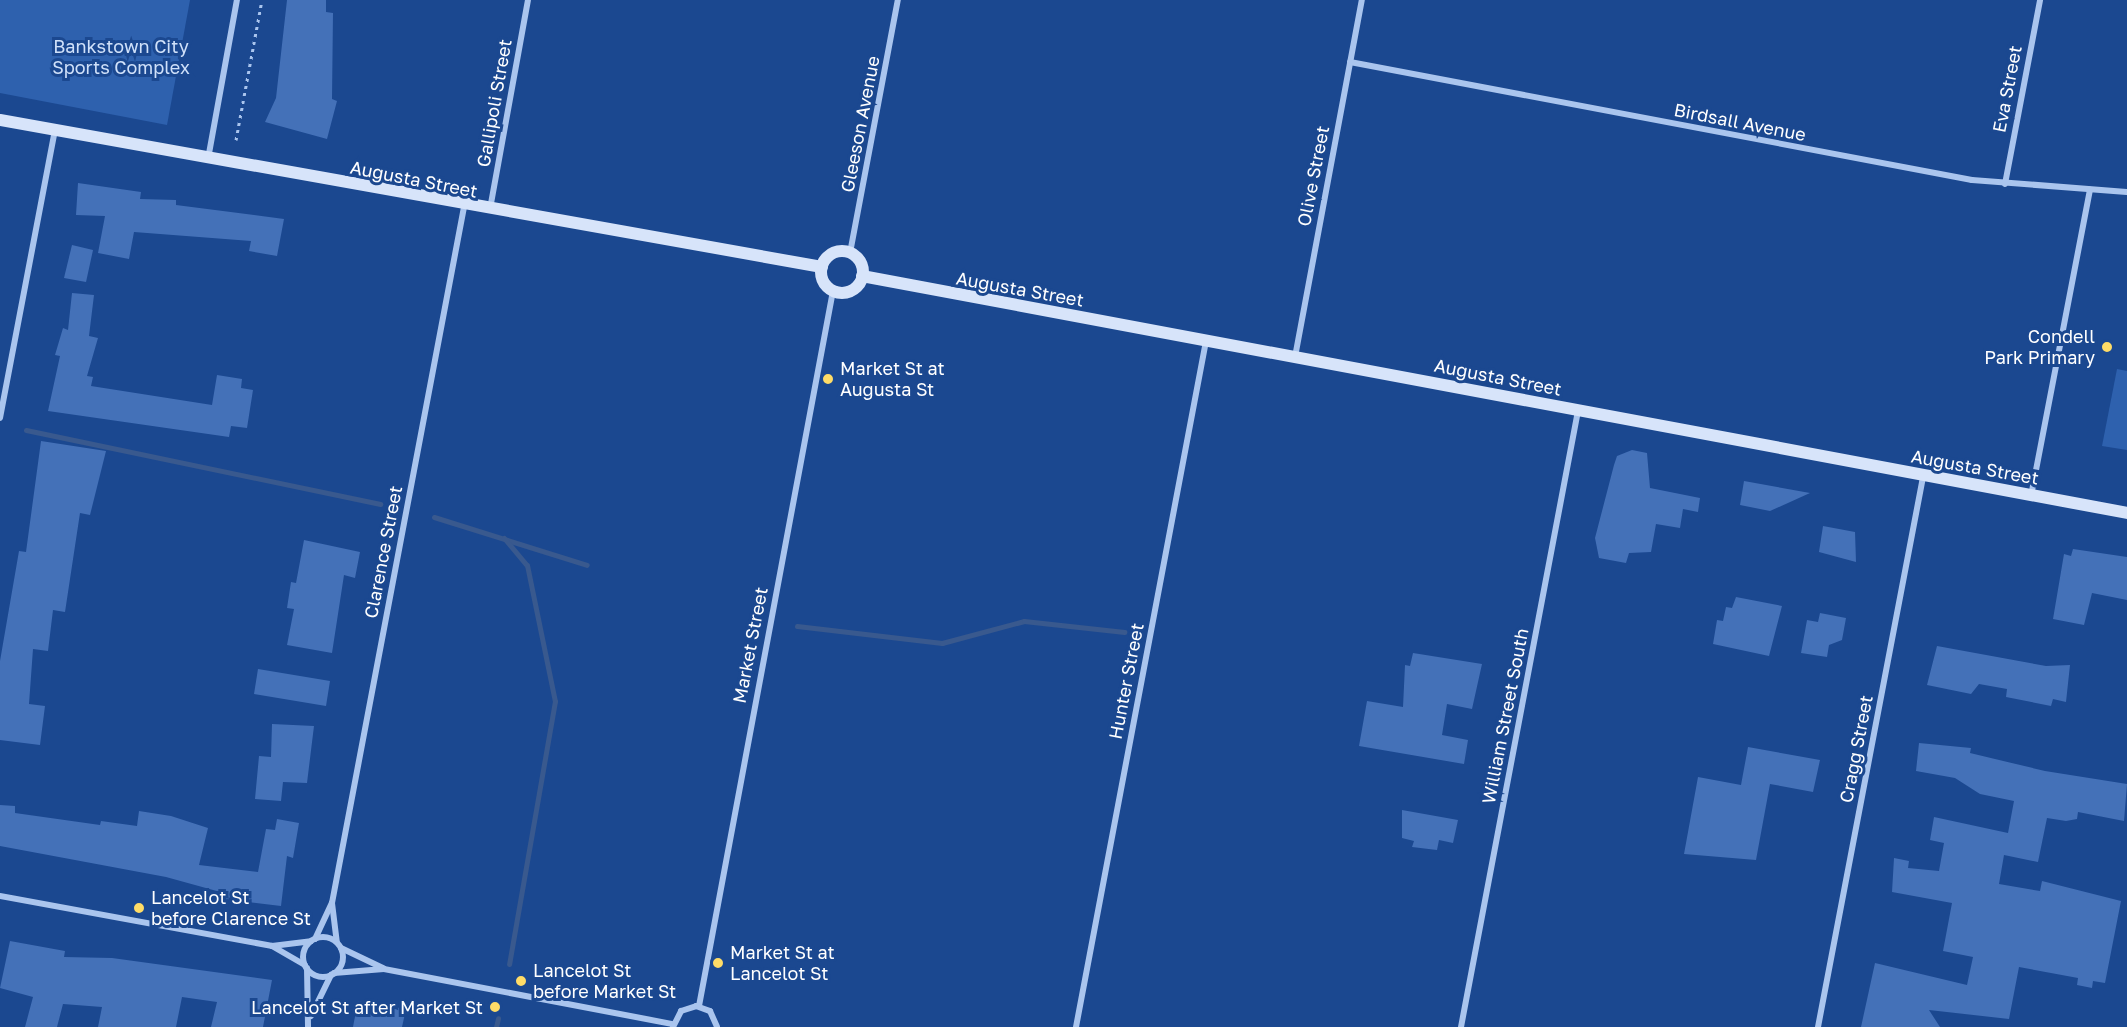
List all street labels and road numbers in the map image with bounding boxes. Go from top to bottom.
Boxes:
street label: Gallipoli Street [472,37,516,169]
street label: Eva Street [1988,44,2026,134]
street label: Gleeson Avenue [836,54,884,194]
street label: Birdsall Avenue [1672,99,1808,145]
street label: Olive Street [1293,124,1333,228]
street label: Augusta Street [349,156,479,202]
street label: Augusta Street [954,267,1086,311]
street label: Augusta Street [1433,354,1563,400]
street label: Augusta Street [1909,445,2041,489]
street label: Clarence Street [360,484,406,620]
street label: Market Street [728,585,772,705]
street label: Hunter Street [1104,621,1148,741]
street label: William Street South [1477,626,1533,806]
street label: Cragg Street [1835,693,1877,805]

